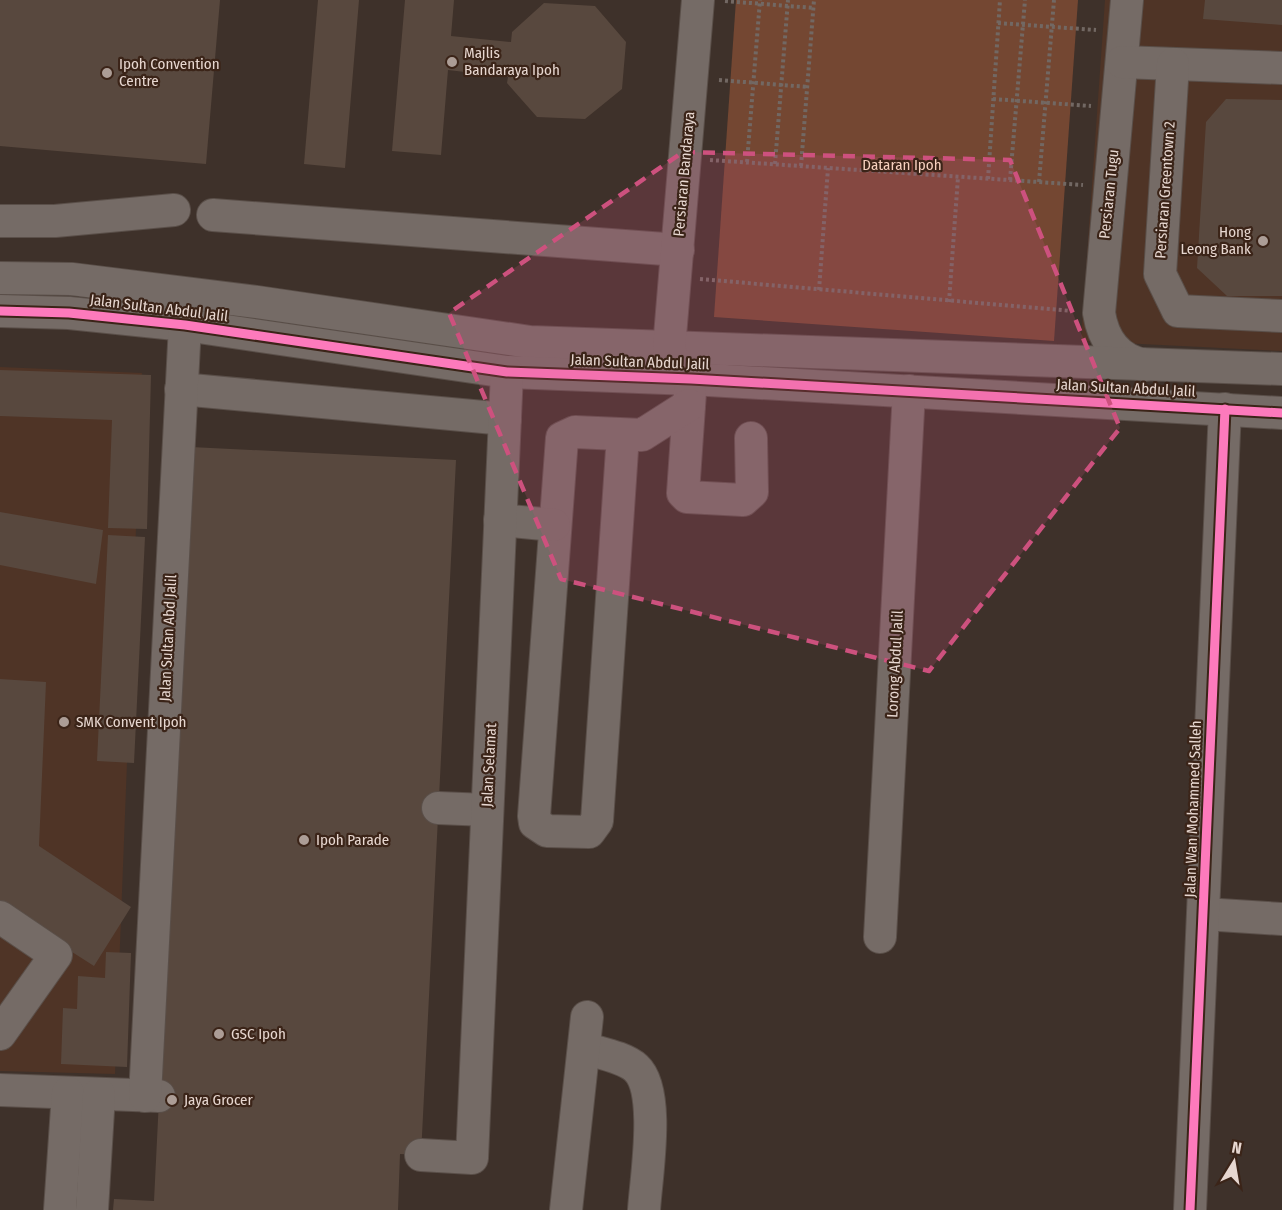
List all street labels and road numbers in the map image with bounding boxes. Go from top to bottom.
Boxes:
street label: Persiaran Bandaraya [670,111,698,237]
street label: Persiaran Greentown 2 [1151,120,1179,259]
street label: Persiaran Tugu [1095,148,1123,240]
street label: Jalan Sultan Abdul Jalil [89,291,229,325]
street label: Jalan Sultan Abdul Jalil [570,351,710,373]
street label: Jalan Sultan Abdul Jalil [1056,375,1196,401]
street label: Jalan Sultan Abd Jalil [156,574,180,702]
street label: Lorong Abdul Jalil [883,610,907,718]
street label: Jalan Wan Mohammed Salleh [1181,720,1205,898]
street label: Jalan Selamat [478,723,500,807]

